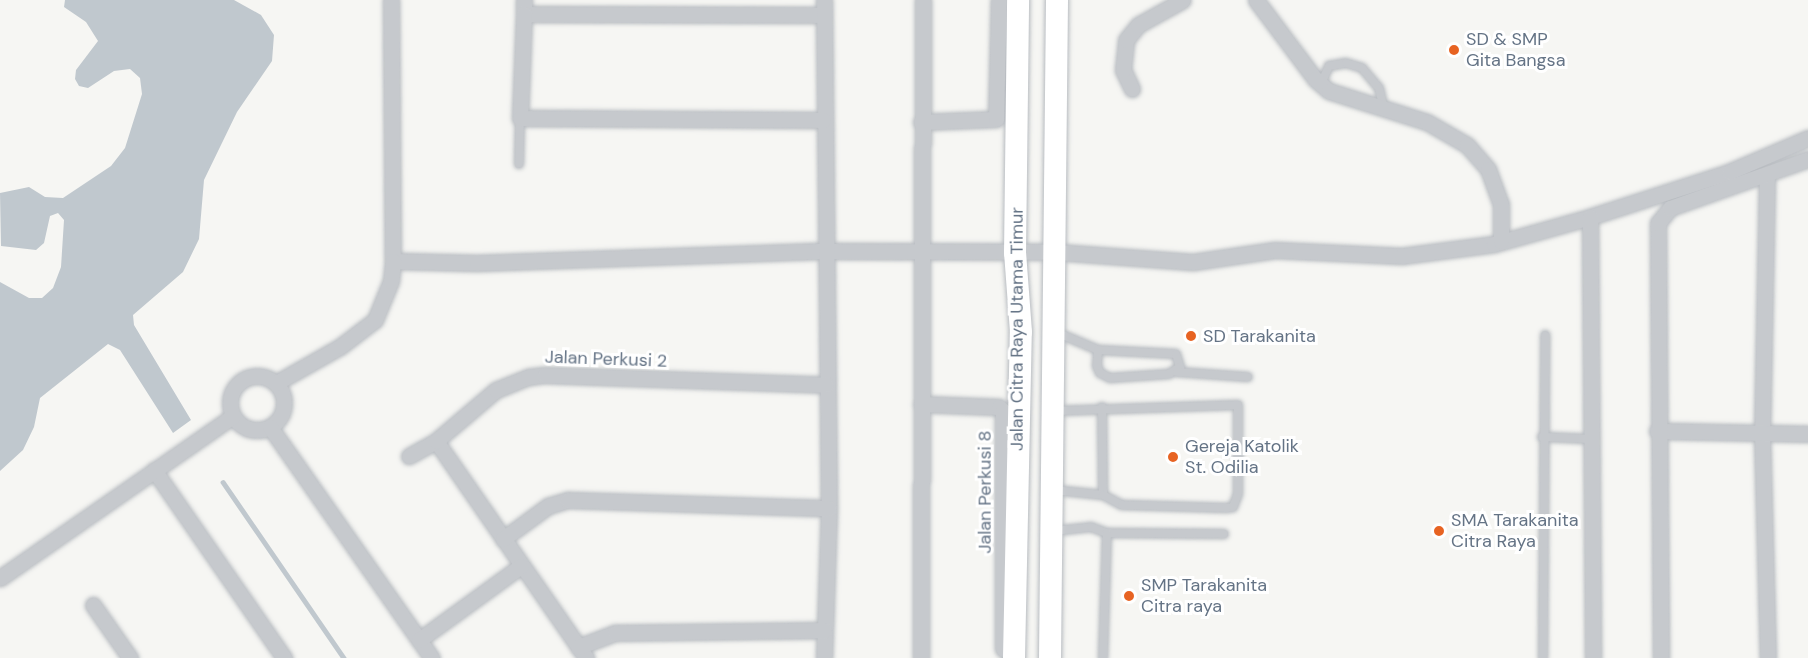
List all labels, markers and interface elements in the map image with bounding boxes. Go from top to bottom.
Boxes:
place label: SD & SMP Gita Bangsa [1466,29,1565,72]
marker: SD & SMP Gita Bangsa [1447,43,1461,57]
street label: Jalan Citra Raya Utama Timur [1006,207,1028,451]
place label: SD Tarakanita [1203,325,1316,347]
marker: SD Tarakanita [1184,329,1198,343]
street label: Jalan Perkusi 2 [544,346,668,372]
street label: Jalan Perkusi 8 [974,430,996,554]
place label: Gereja Katolik St. Odilia [1185,436,1299,478]
marker: Gereja Katolik St. Odilia [1166,450,1180,464]
place label: SMA Tarakanita Citra Raya [1451,510,1579,552]
marker: SMA Tarakanita Citra Raya [1432,524,1446,538]
place label: SMP Tarakanita Citra raya [1141,575,1267,618]
marker: SMP Tarakanita Citra raya [1122,589,1136,603]

